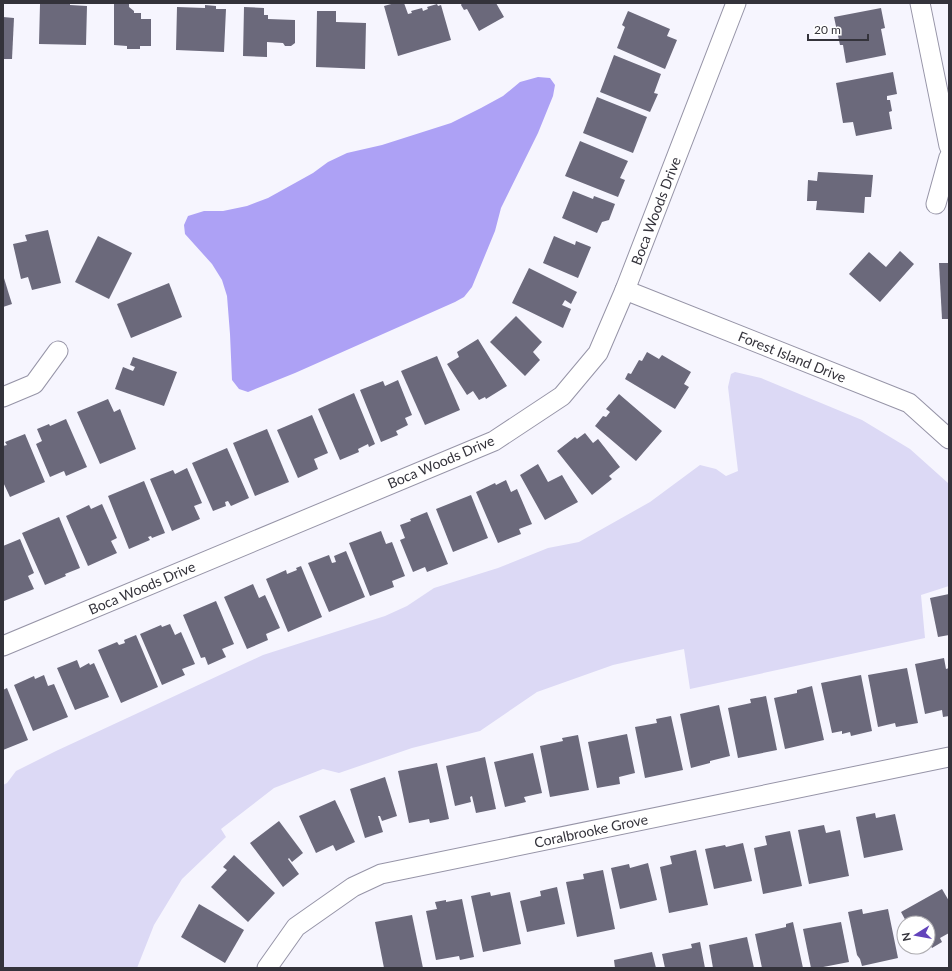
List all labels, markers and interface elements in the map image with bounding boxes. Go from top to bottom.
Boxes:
scale bar [808,16,868,42]
text: 20 m [814,22,841,37]
street label: Boca Woods Drive [627,154,684,267]
street label: Forest Island Drive [736,327,849,386]
street label: Boca Woods Drive [385,431,497,492]
street label: Boca Woods Drive [86,557,198,618]
street label: Coralbrooke Grove [533,810,649,851]
north arrow [896,915,936,955]
text: N [899,932,913,942]

